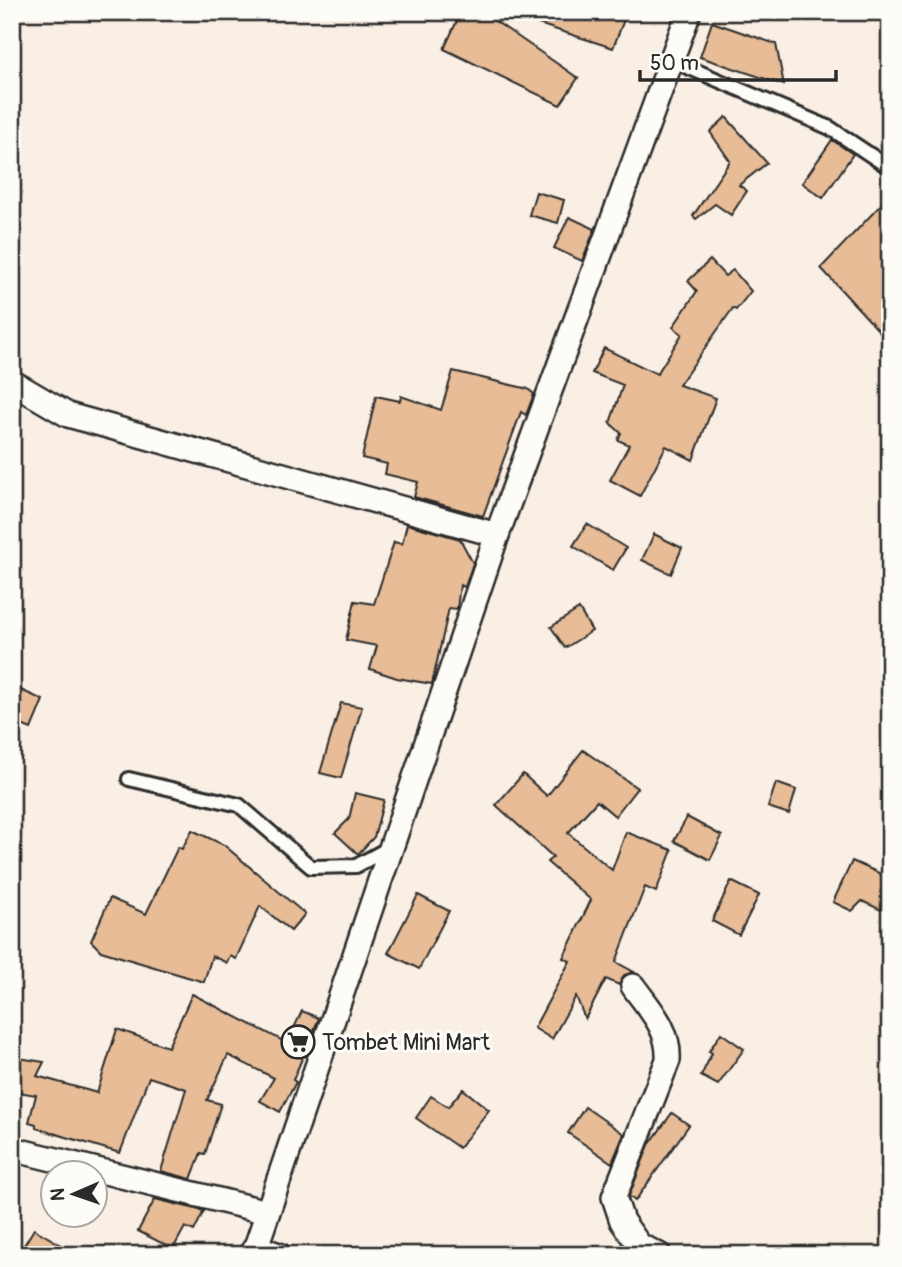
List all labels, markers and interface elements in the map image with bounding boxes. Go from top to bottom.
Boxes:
scale bar [640,38,836,82]
text: 50 m [650,50,699,77]
supermarket icon: Tombet Mini Mart [279,1023,317,1061]
place label: Tombet Mini Mart [322,1028,491,1057]
north arrow [38,1158,108,1228]
text: N [46,1188,70,1201]

